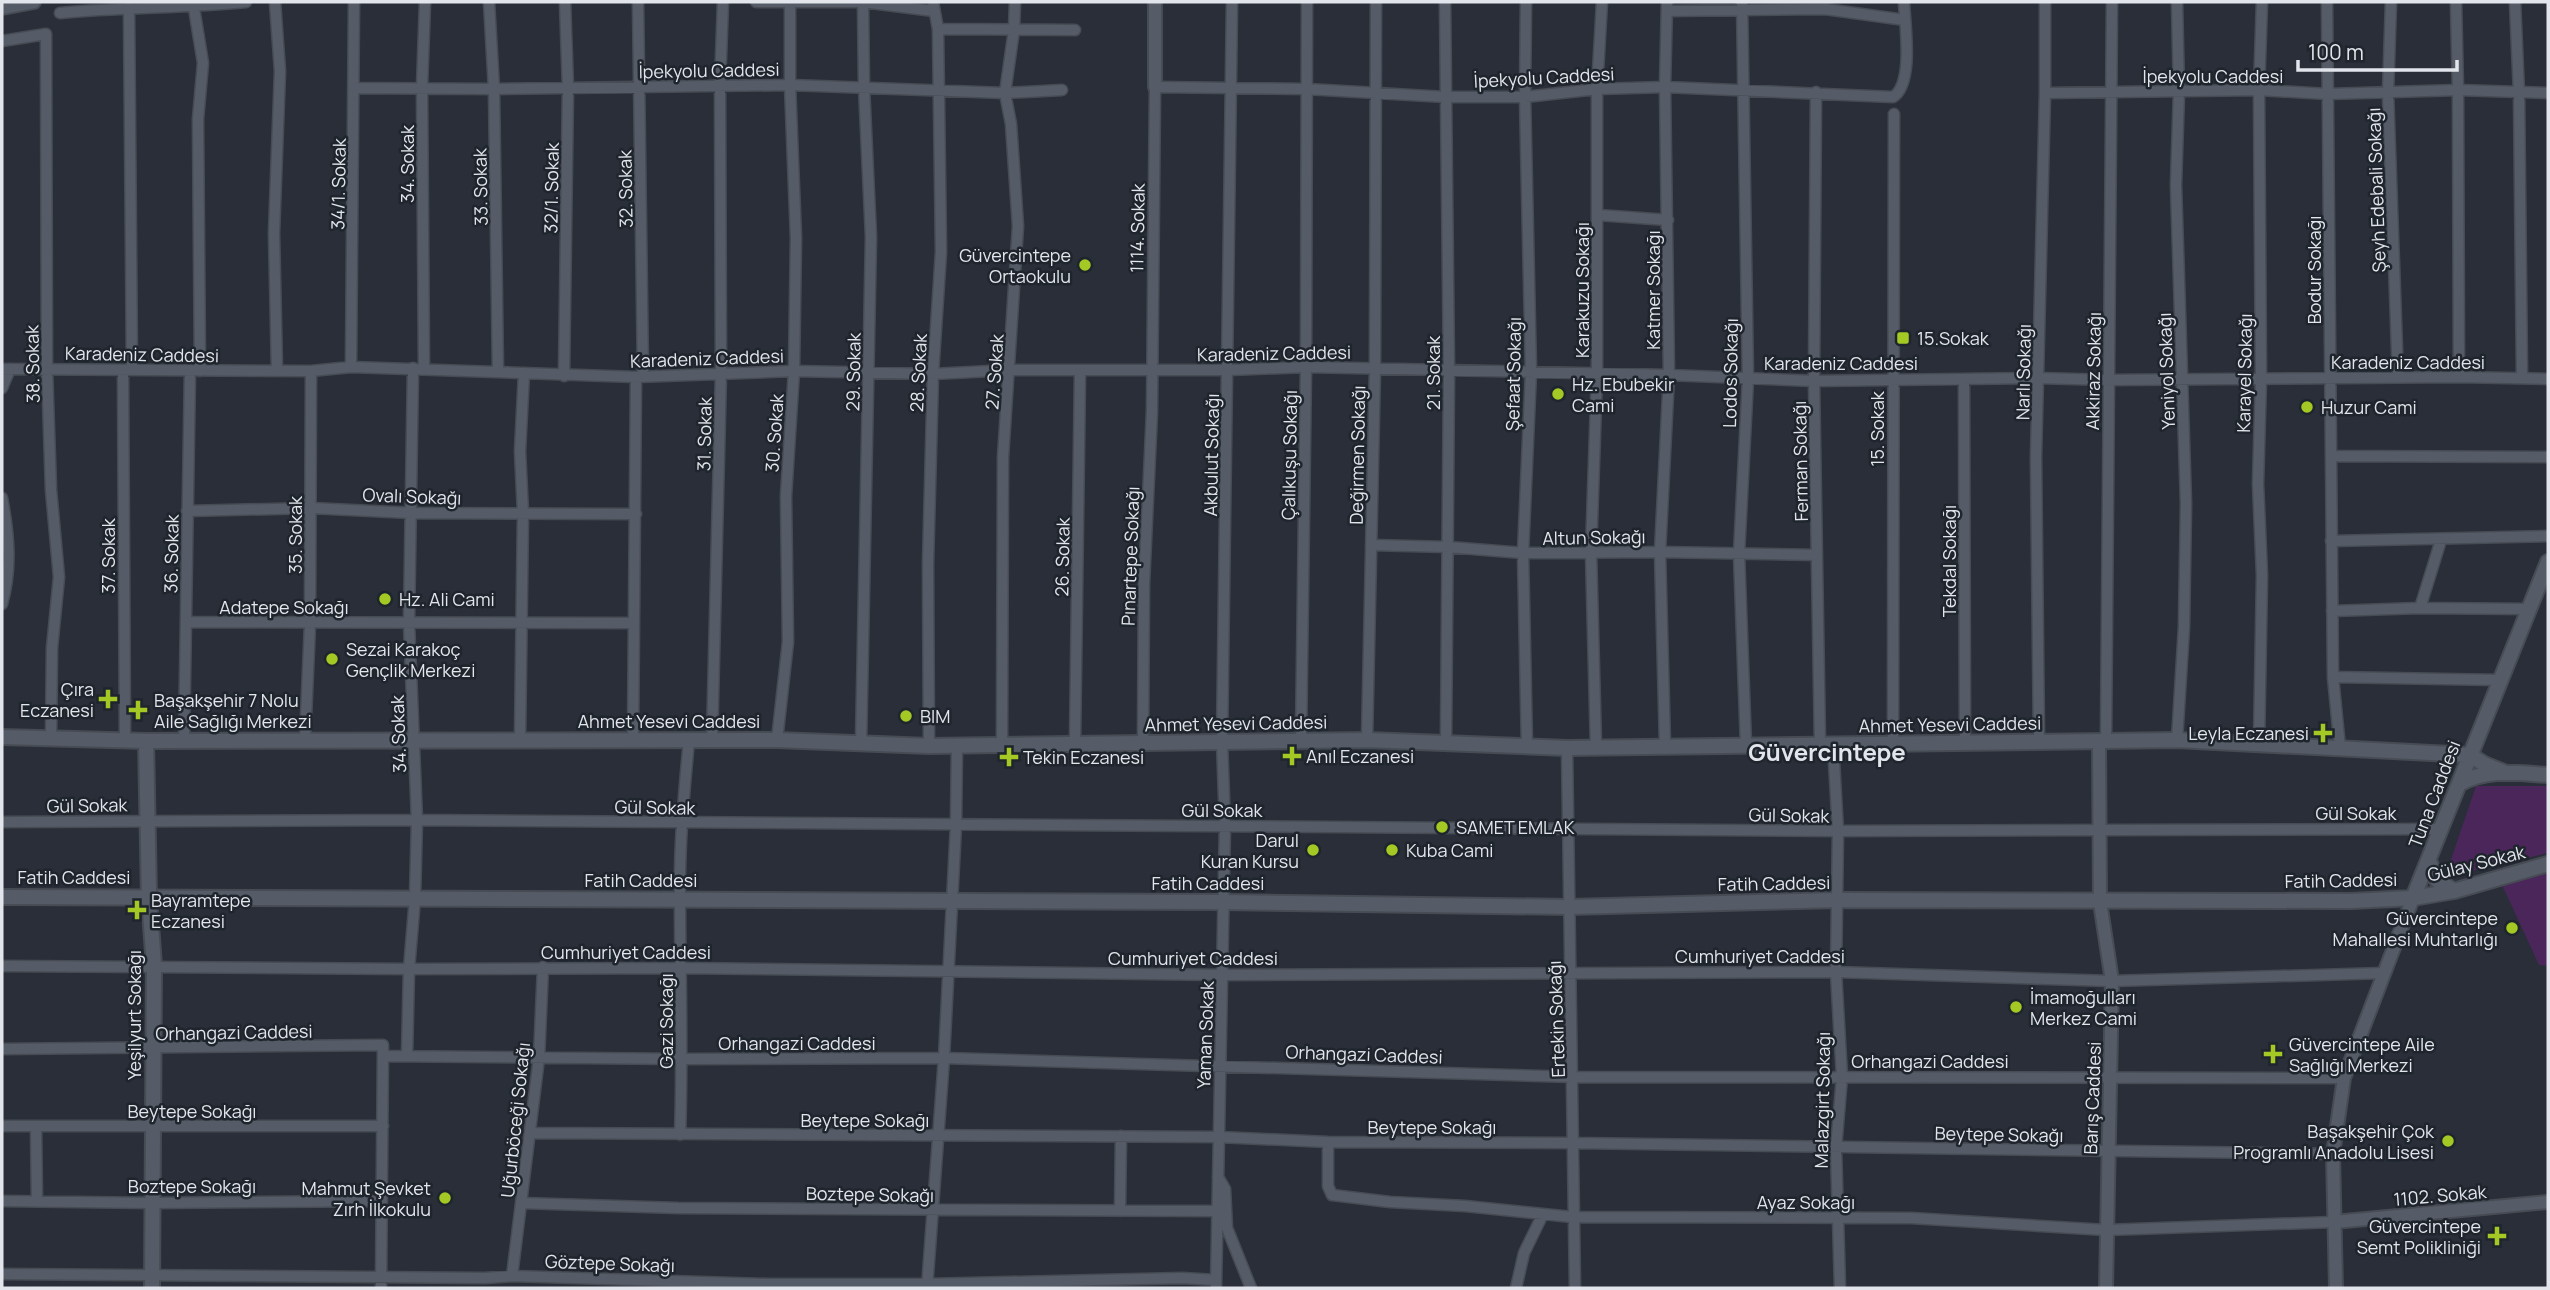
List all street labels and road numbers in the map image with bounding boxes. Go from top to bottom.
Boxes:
street label: İpekyolu Caddesi [638,57,780,83]
street label: İpekyolu Caddesi [1473,61,1615,93]
street label: İpekyolu Caddesi [2143,64,2283,88]
street label: Şeyh Edebali Sokağı [2361,107,2391,273]
street label: 34. Sokak [395,124,419,203]
street label: 34/1. Sokak [325,137,351,230]
street label: 32/1. Sokak [538,141,564,234]
street label: 33. Sokak [467,147,493,226]
street label: 32. Sokak [612,149,638,228]
street label: 1114. Sokak [1124,182,1150,273]
street label: Bodur Sokağı [2302,216,2326,324]
street label: Karakuzu Sokağı [1570,222,1594,358]
street label: Katmer Sokağı [1641,230,1665,350]
street label: Akkiraz Sokağı [2080,312,2106,430]
street label: Yeniyol Sokağı [2152,312,2180,430]
street label: Karayel Sokağı [2231,313,2257,433]
street label: Şefaat Sokağı [1500,317,1526,431]
street label: Lodos Sokağı [1717,318,1743,428]
street label: 38. Sokak [19,324,45,403]
street label: Narlı Sokağı [2010,324,2036,420]
street label: 29. Sokak [840,331,866,412]
street label: 28. Sokak [904,332,932,413]
street label: 27. Sokak [979,332,1009,411]
street label: 21. Sokak [1421,335,1445,410]
street label: Karadeniz Caddesi [1197,340,1351,366]
street label: Karadeniz Caddesi [65,341,219,367]
street label: Karadeniz Caddesi [630,343,784,373]
street label: Karadeniz Caddesi [2331,350,2485,374]
street label: Karadeniz Caddesi [1764,351,1918,375]
street label: Değirmen Sokağı [1344,385,1370,525]
street label: Çalıkuşu Sokağı [1276,390,1302,520]
street label: 15. Sokak [1865,390,1889,467]
street label: 30. Sokak [759,392,789,473]
street label: Akbulut Sokağı [1198,393,1224,517]
street label: 31. Sokak [691,396,717,471]
street label: Ferman Sokağı [1787,400,1813,522]
street label: Ovalı Sokağı [362,482,462,510]
street label: Pınartepe Sokağı [1116,486,1144,626]
street label: 35. Sokak [283,495,307,574]
street label: Tekdal Sokağı [1937,505,1961,617]
street label: 36. Sokak [158,513,184,594]
street label: 26. Sokak [1049,516,1075,597]
street label: 37. Sokak [96,517,120,594]
street label: Altun Sokağı [1542,524,1646,550]
street label: Adatepe Sokağı [219,595,349,619]
street label: 34. Sokak [385,694,411,773]
street label: Ahmet Yesevi Caddesi [578,709,760,733]
street label: Ahmet Yesevi Caddesi [1144,709,1328,737]
street label: Ahmet Yesevi Caddesi [1858,710,2042,738]
street label: Tuna Caddesi [2403,737,2465,851]
street label: Gül Sokak [46,792,129,818]
street label: Gül Sokak [614,794,697,820]
street label: Gül Sokak [1182,798,1263,822]
street label: Gül Sokak [2316,801,2397,825]
street label: Gül Sokak [1748,802,1831,828]
street label: Gülay Sokak [2425,839,2528,887]
street label: Fatih Caddesi [18,865,130,889]
street label: Fatih Caddesi [2284,867,2398,893]
street label: Fatih Caddesi [585,868,697,892]
street label: Fatih Caddesi [1717,870,1831,896]
street label: Fatih Caddesi [1152,871,1264,895]
street label: Cumhuriyet Caddesi [541,940,711,964]
street label: Cumhuriyet Caddesi [1675,944,1845,968]
street label: Cumhuriyet Caddesi [1108,946,1278,970]
street label: Yeşilyurt Sokağı [122,950,146,1080]
street label: Ertekin Sokağı [1542,960,1570,1078]
street label: Gazi Sokağı [654,973,678,1069]
street label: Yaman Sokak [1191,980,1219,1089]
street label: Orhangazi Caddesi [155,1019,313,1045]
street label: Orhangazi Caddesi [718,1031,876,1055]
street label: Malazgirt Sokağı [1809,1032,1835,1168]
street label: Orhangazi Caddesi [1285,1039,1443,1069]
street label: Uğurböceği Sokağı [495,1041,535,1199]
street label: Barış Caddesi [2078,1041,2106,1155]
street label: Orhangazi Caddesi [1851,1049,2009,1073]
street label: Beytepe Sokağı [128,1099,257,1123]
street label: Beytepe Sokağı [801,1108,930,1132]
street label: Beytepe Sokağı [1368,1115,1497,1139]
street label: Beytepe Sokağı [1934,1121,2064,1147]
street label: Boztepe Sokağı [128,1174,256,1198]
street label: 1102. Sokak [2393,1179,2488,1211]
street label: Boztepe Sokağı [806,1181,934,1207]
street label: Ayaz Sokağı [1757,1190,1855,1214]
street label: Göztepe Sokağı [545,1249,675,1277]

